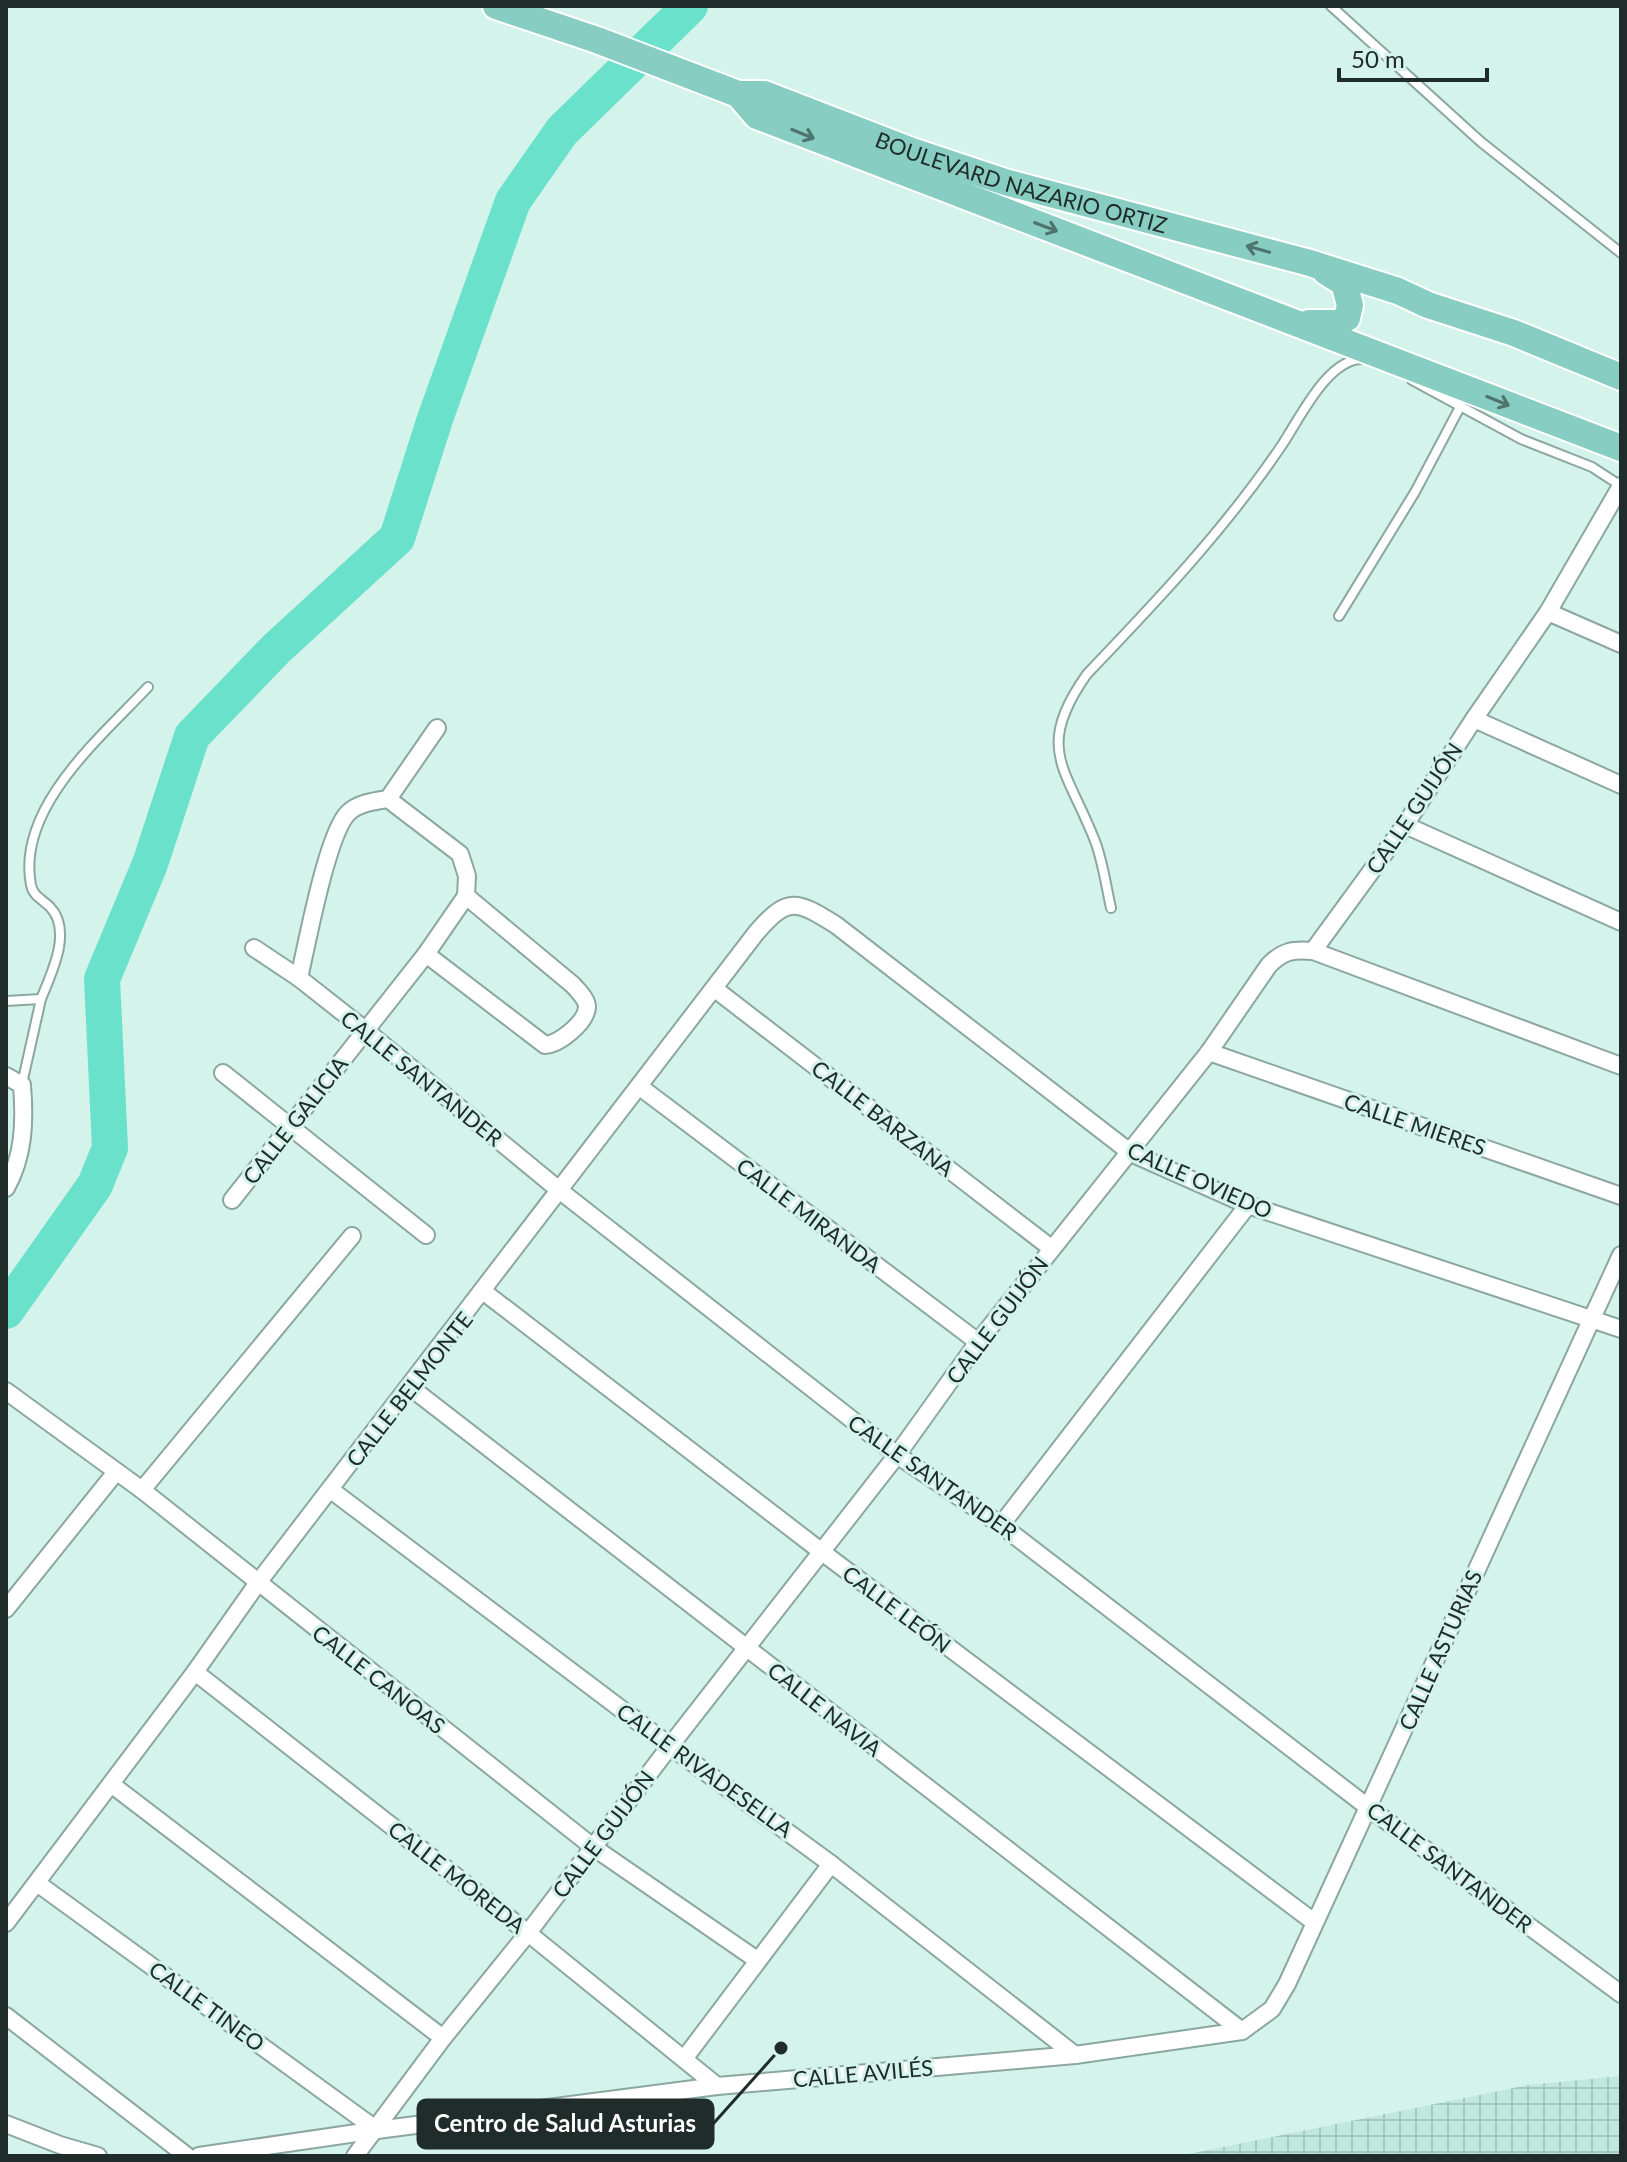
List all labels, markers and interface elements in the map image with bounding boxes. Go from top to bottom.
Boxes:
scale bar [1339,32,1487,82]
text: 50 m [1351,44,1405,73]
street label: BOULEVARD NAZARIO ORTIZ [872,125,1170,238]
one-way arrow [790,128,815,142]
one-way arrow [1033,221,1058,235]
one-way arrow [1245,240,1271,255]
one-way arrow [1485,395,1510,409]
street label: CALLE GUIJÓN [1360,737,1468,879]
street label: CALLE SANTANDER [336,1005,508,1152]
street label: CALLE GALICIA [237,1051,353,1189]
street label: CALLE BARZANA [807,1054,960,1182]
street label: CALLE MIERES [1341,1087,1489,1161]
street label: CALLE OVIEDO [1123,1136,1277,1224]
street label: CALLE MIRANDA [731,1152,887,1278]
street label: CALLE GUIJÓN [940,1251,1054,1389]
street label: CALLE BELMONTE [340,1306,478,1472]
street label: CALLE SANTANDER [843,1409,1023,1546]
street label: CALLE LEÓN [838,1560,956,1658]
street label: CALLE ASTURIAS [1393,1566,1487,1734]
street label: CALLE CANOAS [307,1619,451,1739]
street label: CALLE NAVIA [763,1656,887,1762]
street label: CALLE RIVADESELLA [612,1697,798,1843]
street label: CALLE GUIJÓN [546,1765,660,1903]
street label: CALLE SANTANDER [1362,1796,1538,1938]
street label: CALLE MOREDA [383,1815,531,1939]
street label: CALLE TINEO [144,1955,270,2057]
street label: CALLE AVILÉS [792,2053,934,2093]
callout: Centro de Salud Asturias [418,2100,713,2148]
text: Centro de Salud Asturias [434,2108,696,2137]

